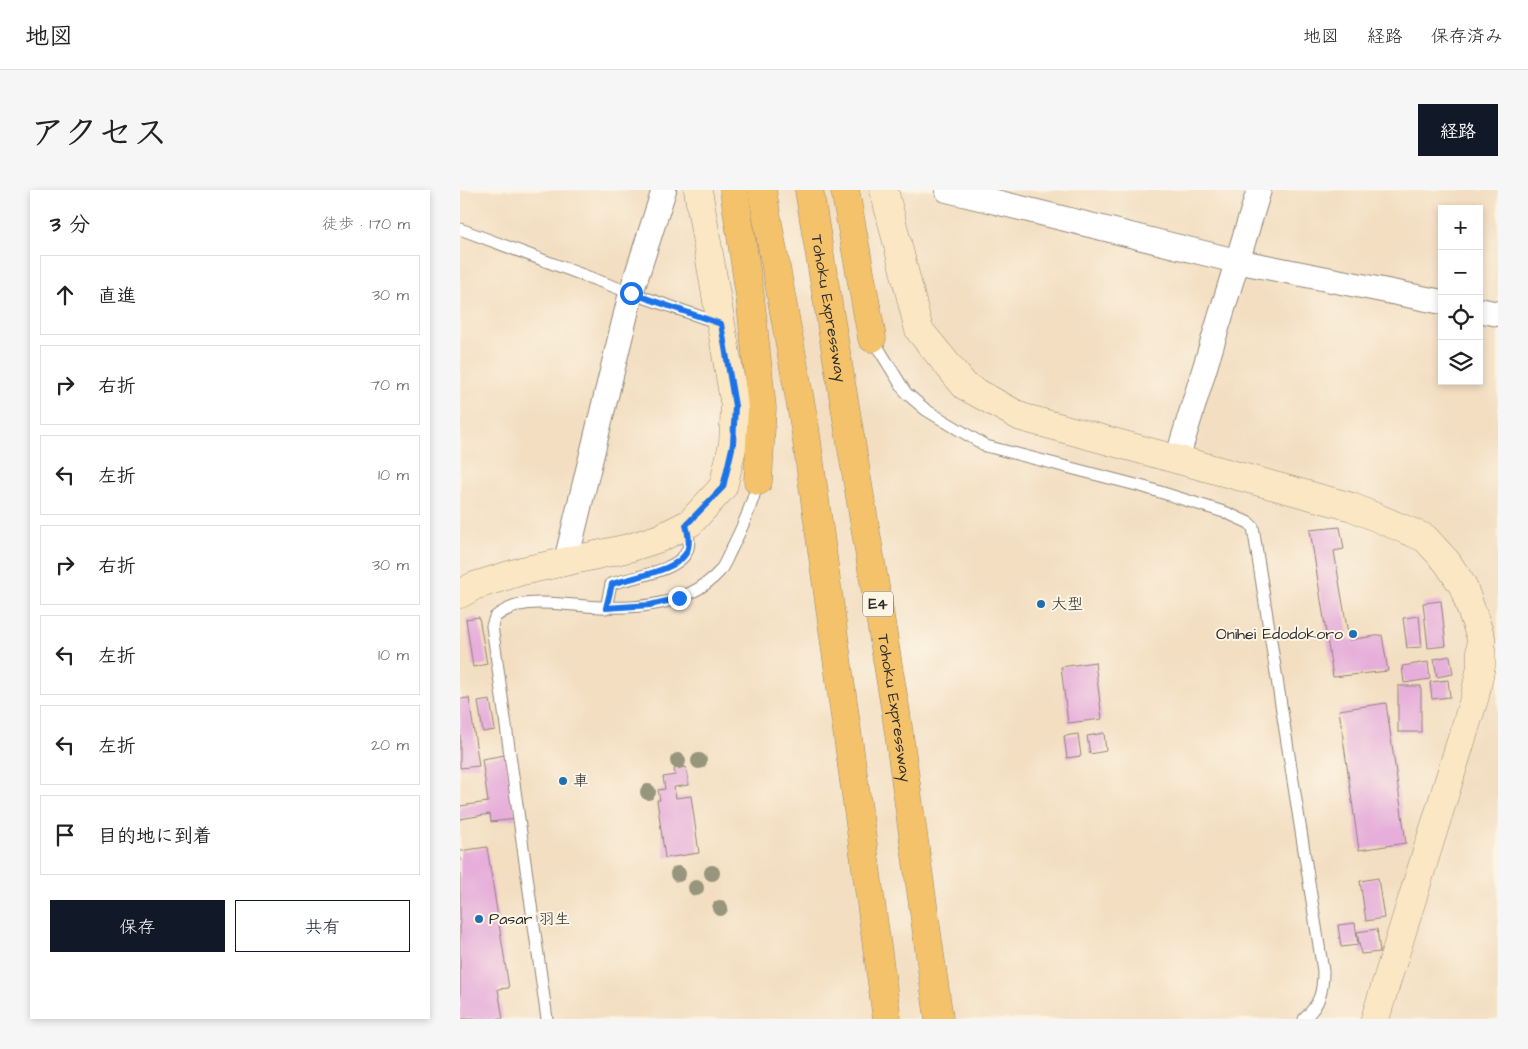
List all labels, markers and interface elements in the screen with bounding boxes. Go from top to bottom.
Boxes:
text: 地図 [25,20,73,54]
text: 地図 [1303,24,1339,49]
text: 経路 [1367,24,1403,49]
text: 保存済み [1431,24,1503,49]
button: 経路 [1418,104,1498,156]
text: アクセス [30,109,168,158]
map controls [1438,205,1483,385]
button: + [1438,205,1483,250]
text: 3 分 [50,210,90,239]
text: 徒歩 · 170 m [322,213,410,235]
street label: Tohoku Expressway [806,233,852,384]
button: − [1438,250,1483,295]
icon: ahead [51,281,79,309]
route start [620,282,643,305]
text: 直進 [98,283,136,310]
text: 30 m [372,284,409,306]
button: locate [1438,295,1483,340]
button: layers [1438,340,1483,385]
icon: right [51,371,79,399]
text: 右折 [98,373,136,400]
text: 70 m [370,374,409,396]
icon: left [51,461,79,489]
text: 左折 [98,463,136,490]
text: 10 m [378,464,409,486]
icon: right [51,551,79,579]
text: 右折 [98,553,136,580]
text: 30 m [372,554,409,576]
route end [668,587,691,610]
road number: E4 [863,592,893,616]
place label: 大型 [1051,593,1083,615]
marker: 大型 [1035,598,1047,610]
place label: Onihei Edodokoro [1216,623,1343,645]
marker: Onihei Edodokoro [1347,628,1359,640]
street label: Tohoku Expressway [872,632,917,784]
icon: left [51,641,79,669]
text: 左折 [98,643,136,670]
text: 10 m [378,644,409,666]
icon: left [51,731,79,759]
text: 左折 [98,733,136,760]
text: 20 m [371,734,409,756]
place label: 車 [573,770,589,792]
marker: 車 [557,775,569,787]
icon: arrive [51,821,79,849]
text: 目的地に到着 [98,823,212,850]
button: 保存 [50,900,225,952]
button: 共有 [235,900,410,952]
place label: Pasar 羽生 [489,908,571,930]
marker: Pasar 羽生 [473,913,485,925]

